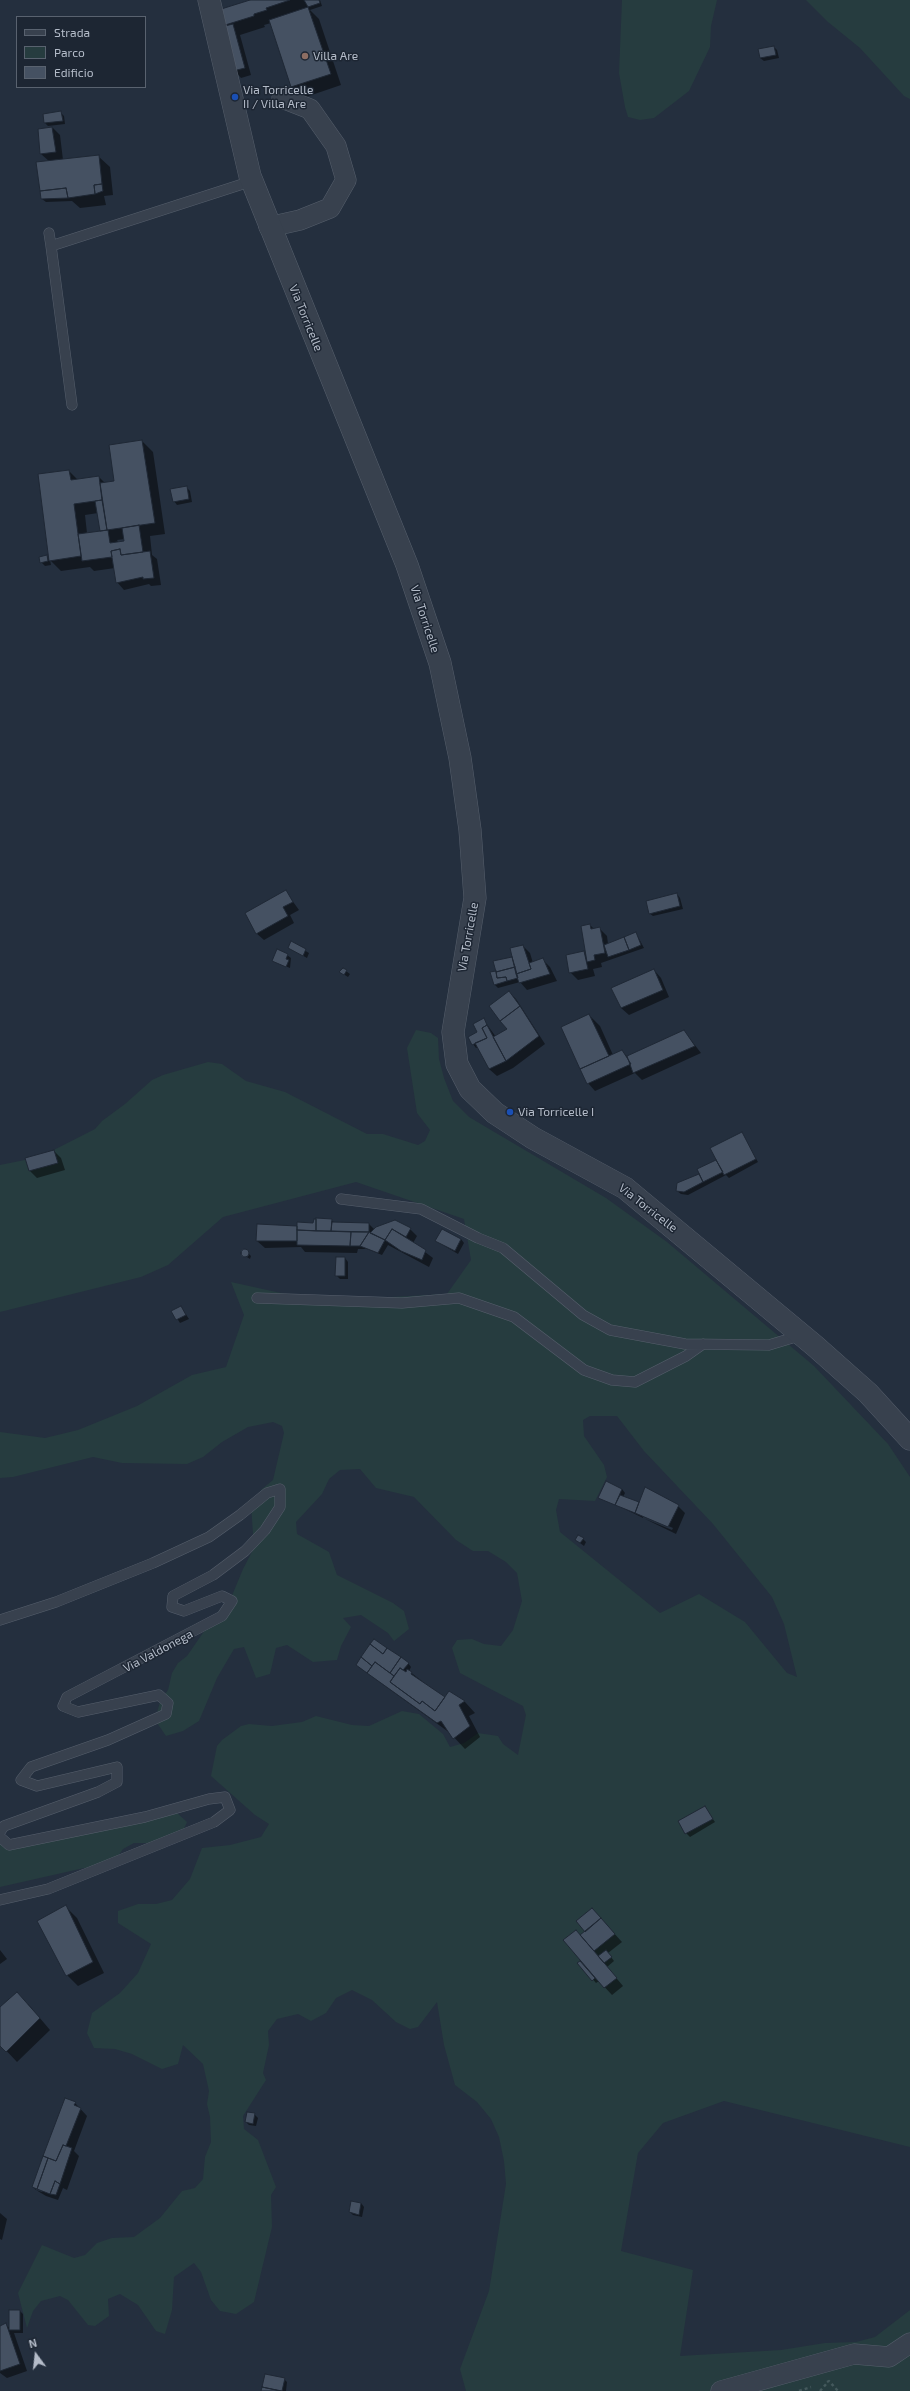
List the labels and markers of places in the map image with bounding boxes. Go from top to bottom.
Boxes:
place label: Villa Are [313,49,358,63]
marker: Villa Are [300,51,310,61]
place label: Via Torricelle II / Villa Are [243,83,313,111]
marker: Via Torricelle II / Villa Are [230,92,240,102]
place label: Via Torricelle I [518,1105,594,1119]
marker: Via Torricelle I [505,1107,515,1117]

